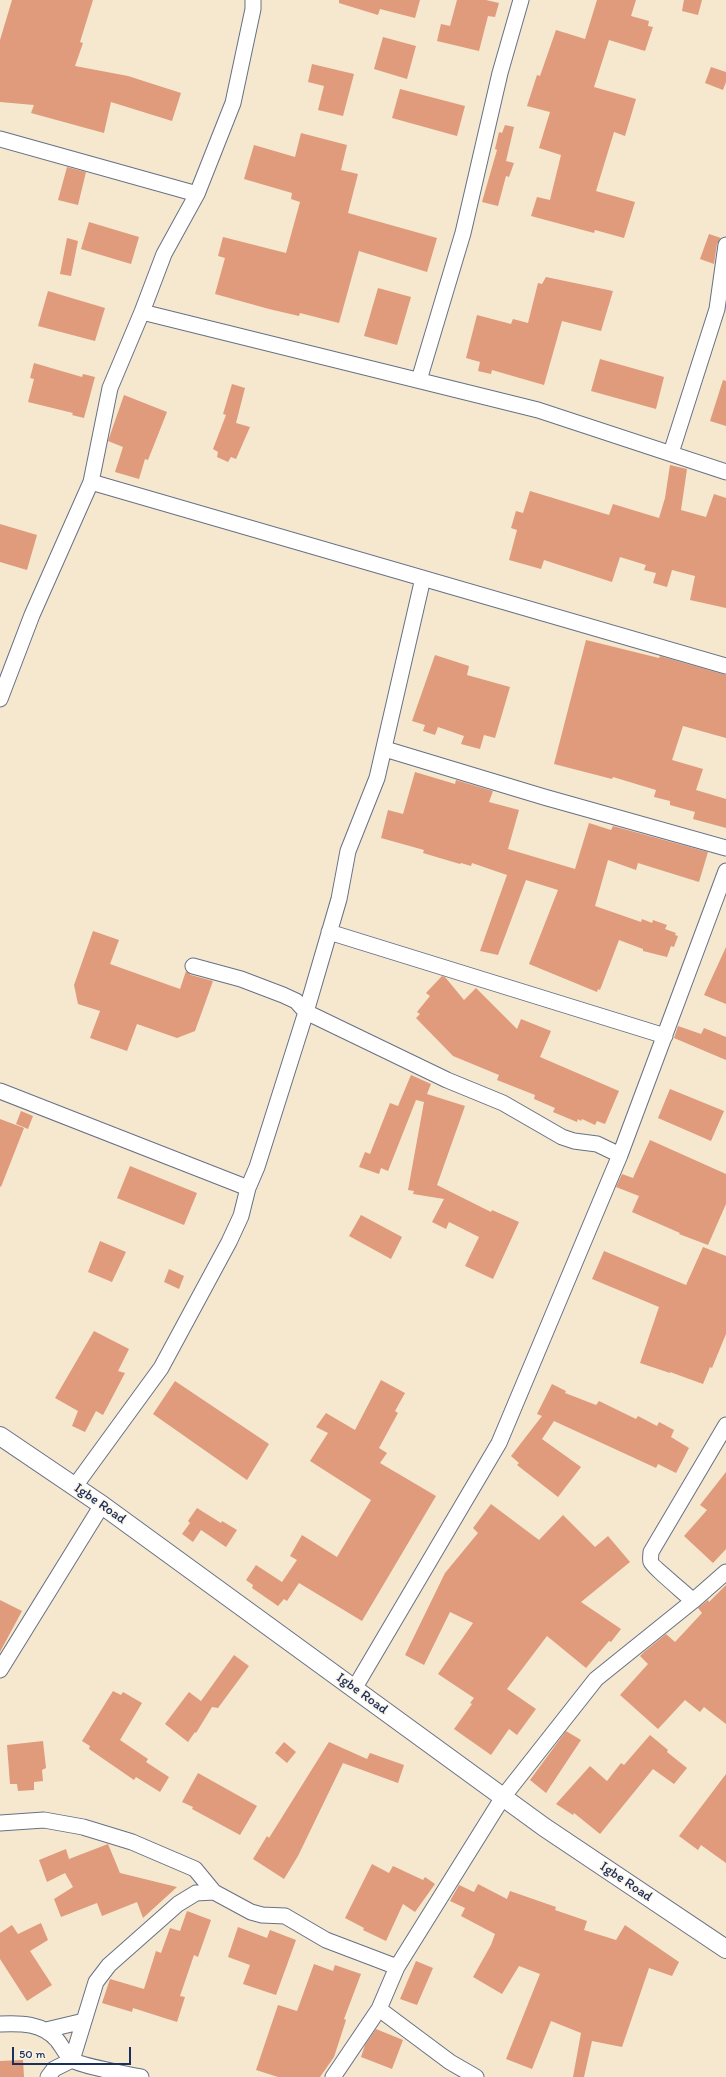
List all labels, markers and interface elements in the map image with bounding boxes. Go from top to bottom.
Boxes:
street label: Igbe Road [71,1480,129,1528]
street label: Igbe Road [333,1670,391,1718]
street label: Igbe Road [597,1858,655,1906]
scale bar [14,2039,133,2065]
text: 50 m [19,2047,45,2061]

